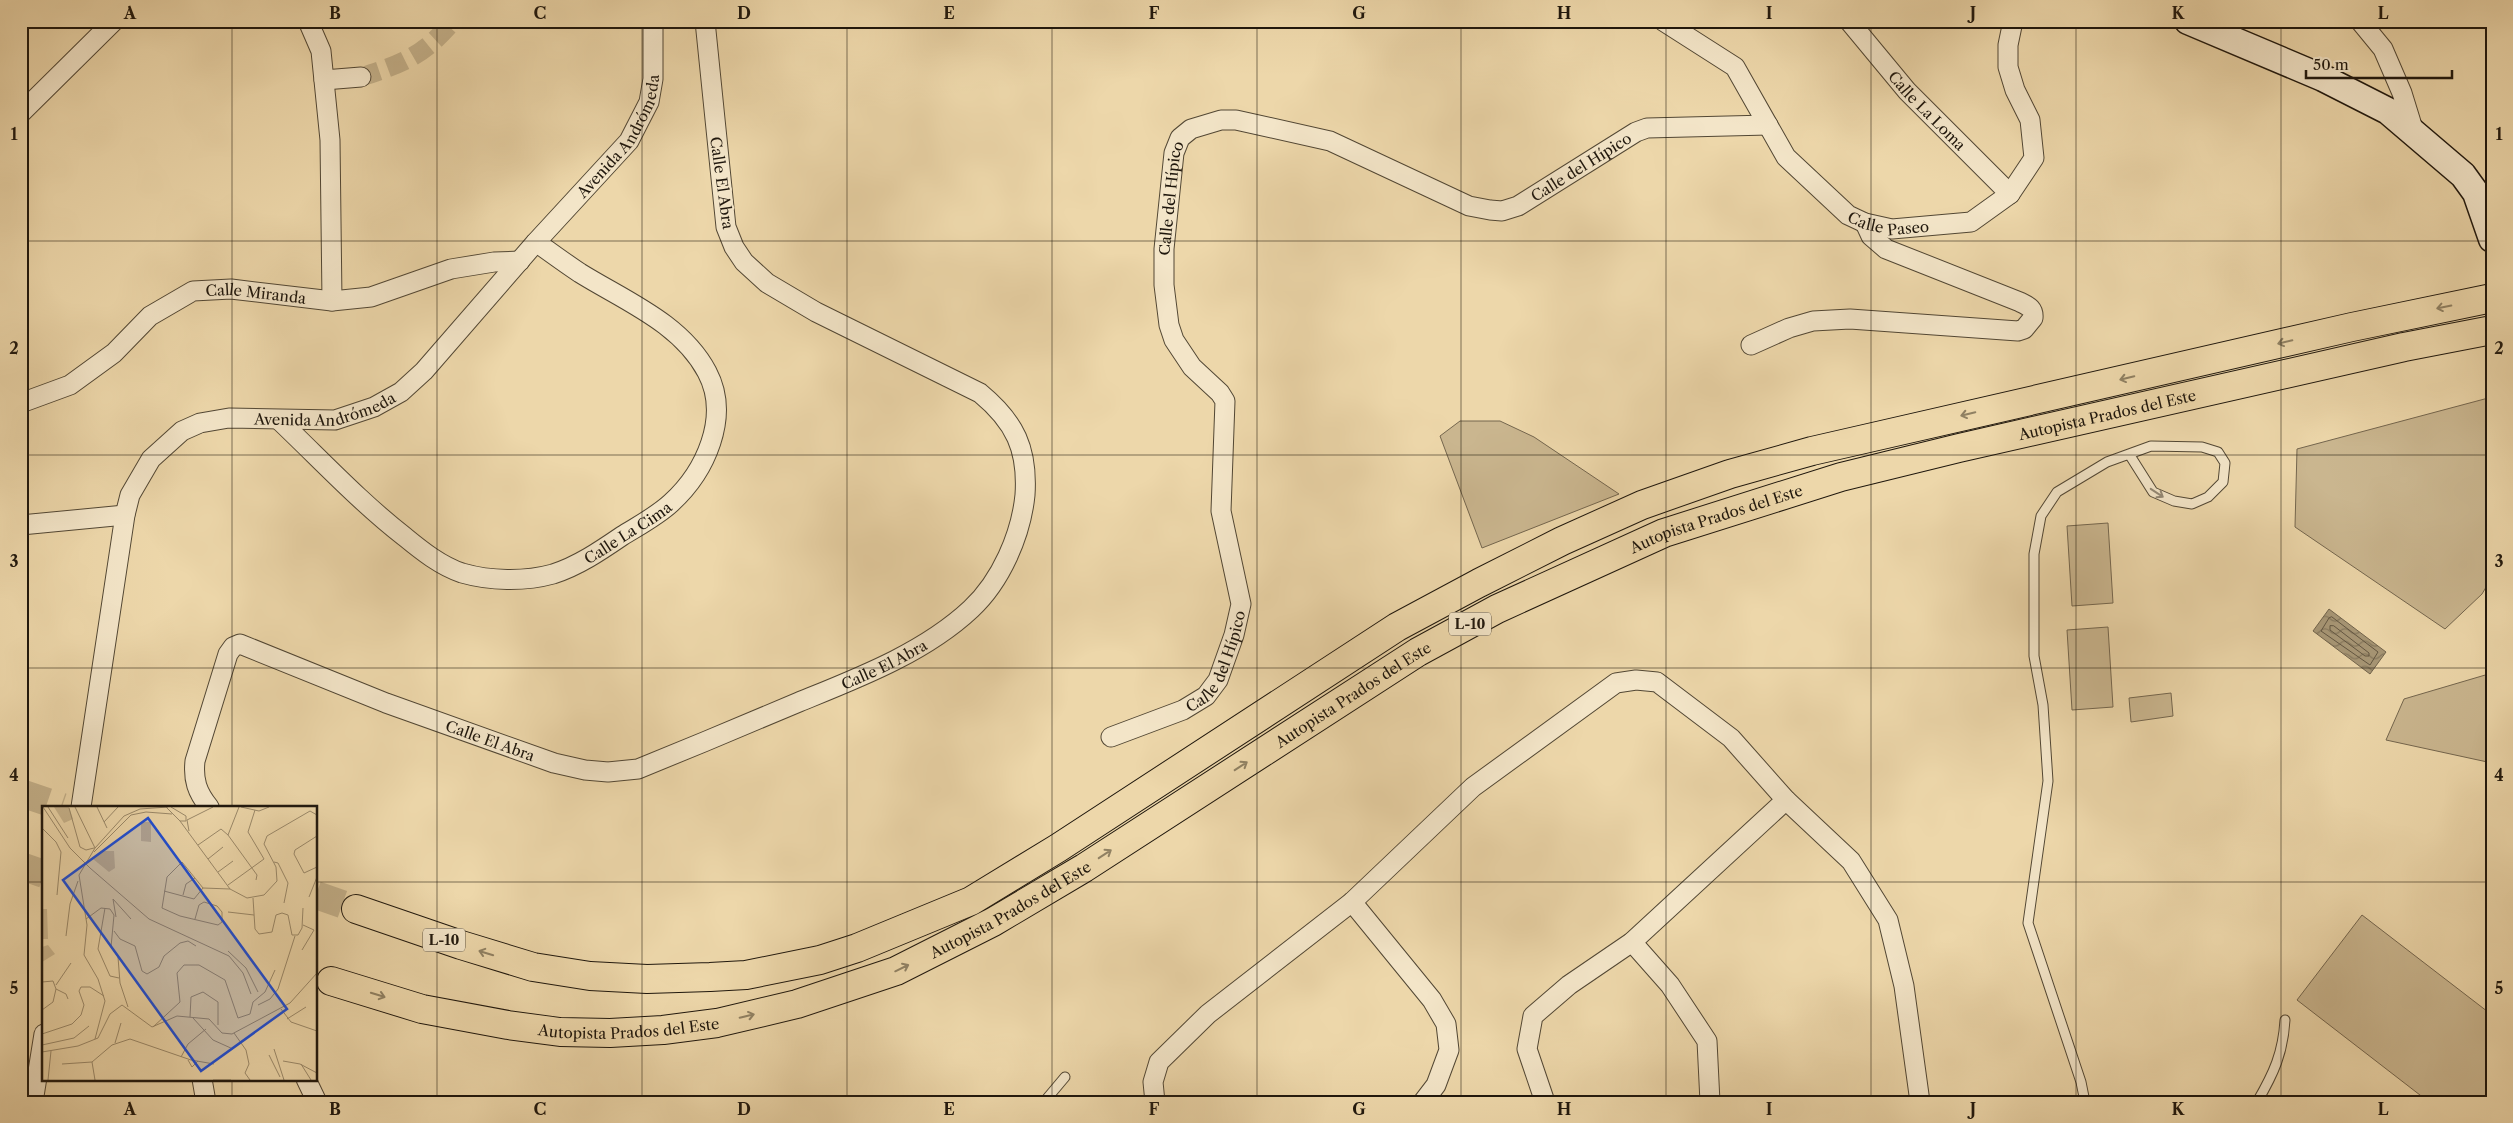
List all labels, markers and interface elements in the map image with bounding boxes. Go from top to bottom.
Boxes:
text: A [123,3,137,23]
text: B [329,3,341,23]
text: C [534,3,546,23]
text: D [737,3,751,23]
text: E [943,3,955,23]
text: F [1149,3,1160,23]
text: G [1352,3,1366,23]
text: H [1557,3,1571,23]
text: I [1766,3,1773,23]
text: J [1967,3,1976,23]
text: K [2172,3,2186,23]
text: L [2377,3,2389,23]
scale bar [2306,48,2452,80]
text: 50 m [2313,55,2349,74]
street label: Calle La Loma [1885,67,1970,154]
street label: Avenida Andrómeda [572,74,663,202]
text: 1 [10,124,18,144]
text: 1 [2495,124,2503,144]
street label: Calle del Hípico [1527,128,1635,205]
street label: Calle El Abra [706,135,738,231]
street label: Calle del Hípico [1155,138,1187,255]
street label: Calle Paseo [1845,207,1930,239]
street label: Calle Miranda [205,279,307,307]
one-way arrow [2436,303,2452,312]
text: 2 [9,338,19,358]
one-way arrow [2277,338,2293,347]
text: 2 [2494,338,2504,358]
one-way arrow [2119,374,2135,383]
street label: Autopista Prados del Este [2016,385,2198,444]
street label: Avenida Andrómeda [253,388,399,430]
one-way arrow [1961,410,1977,419]
street label: Autopista Prados del Este [1626,480,1805,557]
one-way arrow [2150,487,2164,498]
street label: Calle La Cima [580,497,675,568]
text: 3 [9,551,19,571]
text: 3 [2494,551,2504,571]
street label: Calle del Hípico [1182,609,1249,716]
road number: L-10 [1449,612,1491,636]
street label: Calle El Abra [838,635,931,693]
street label: Autopista Prados del Este [1271,637,1434,752]
street label: Calle El Abra [443,716,538,765]
one-way arrow [1234,761,1248,771]
text: 4 [9,765,19,785]
text: 4 [2494,765,2504,785]
inset map [42,806,318,1080]
one-way arrow [1098,849,1112,859]
street label: Autopista Prados del Este [926,857,1094,962]
road number: L-10 [423,928,465,952]
one-way arrow [479,948,495,958]
one-way arrow [894,962,909,972]
text: 5 [10,978,19,998]
text: 5 [2495,978,2504,998]
one-way arrow [370,991,386,1001]
one-way arrow [739,1011,755,1020]
street label: Autopista Prados del Este [536,1013,720,1042]
text: A [123,1099,137,1119]
text: B [329,1099,341,1119]
text: C [534,1099,546,1119]
text: D [737,1099,751,1119]
text: E [943,1099,955,1119]
text: F [1149,1099,1160,1119]
text: G [1352,1099,1366,1119]
text: H [1557,1099,1571,1119]
text: I [1766,1099,1773,1119]
text: J [1967,1099,1976,1119]
text: K [2172,1099,2186,1119]
text: L [2377,1099,2389,1119]

